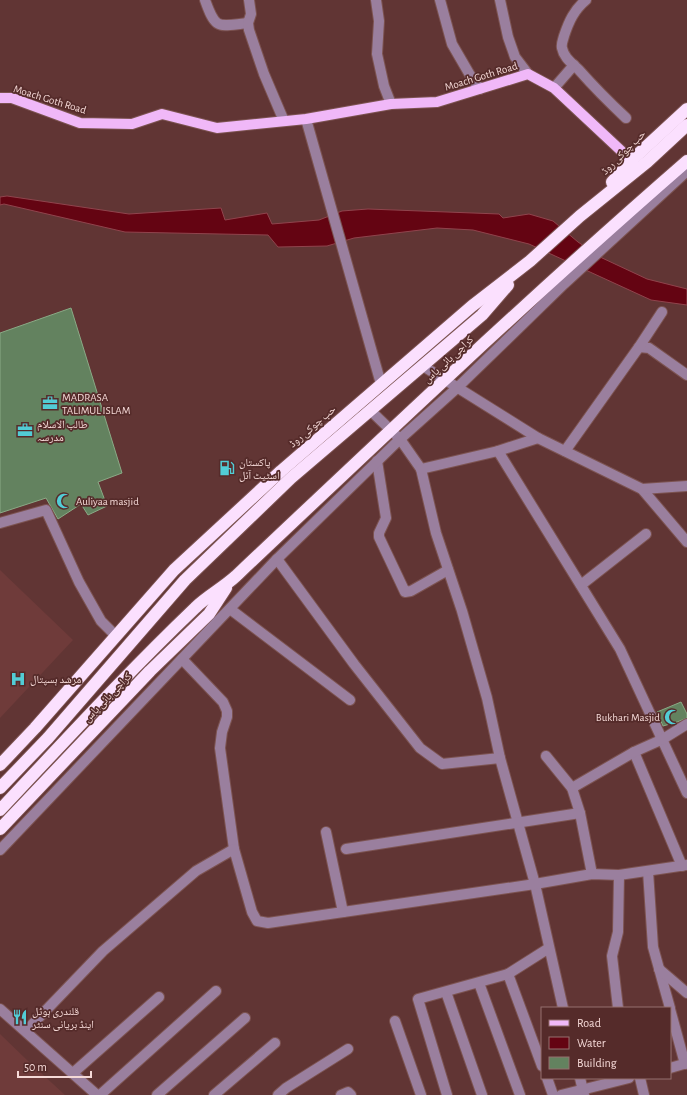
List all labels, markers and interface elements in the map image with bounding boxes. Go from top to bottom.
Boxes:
street label: Moach Goth Road [443,60,519,93]
street label: Moach Goth Road [12,83,88,116]
street label: حب چوکی روڈ [599,128,648,177]
street label: کراچی بائی پاس [421,333,477,386]
place label: MADRASA TALIMUL ISLAM [62,392,131,416]
office icon: MADRASA TALIMUL ISLAM [41,394,59,412]
street label: حب چوکی روڈ [287,403,338,450]
place label: طالب الاسلام مدرسہ [37,419,88,443]
office icon: طالب الاسلام مدرسہ [16,421,34,439]
place label: پاکستان اسٹیٹ آئل [239,457,280,482]
fuel station icon: پاکستان اسٹیٹ آئل [218,459,236,477]
mosque icon: Auliyaa masjid [55,492,73,510]
place label: Auliyaa masjid [76,496,139,507]
hospital icon: مرشد ہسپتال [9,670,27,688]
street label: کراچی بائی پاس [81,670,135,725]
place label: مرشد ہسپتال [30,674,81,686]
mosque icon: Bukhari Masjid [663,708,681,726]
place label: Bukhari Masjid [596,712,660,723]
place label: قلندری ہوٹل اینڈ بریانی سنٹر [31,1006,94,1031]
legend [541,1007,671,1079]
restaurant icon: قلندری ہوٹل اینڈ بریانی سنٹر [11,1008,29,1026]
text: Road [577,1017,601,1029]
text: Water [577,1037,606,1049]
scale bar [18,1053,91,1079]
text: Building [577,1057,617,1069]
text: 50 m [24,1061,47,1073]

